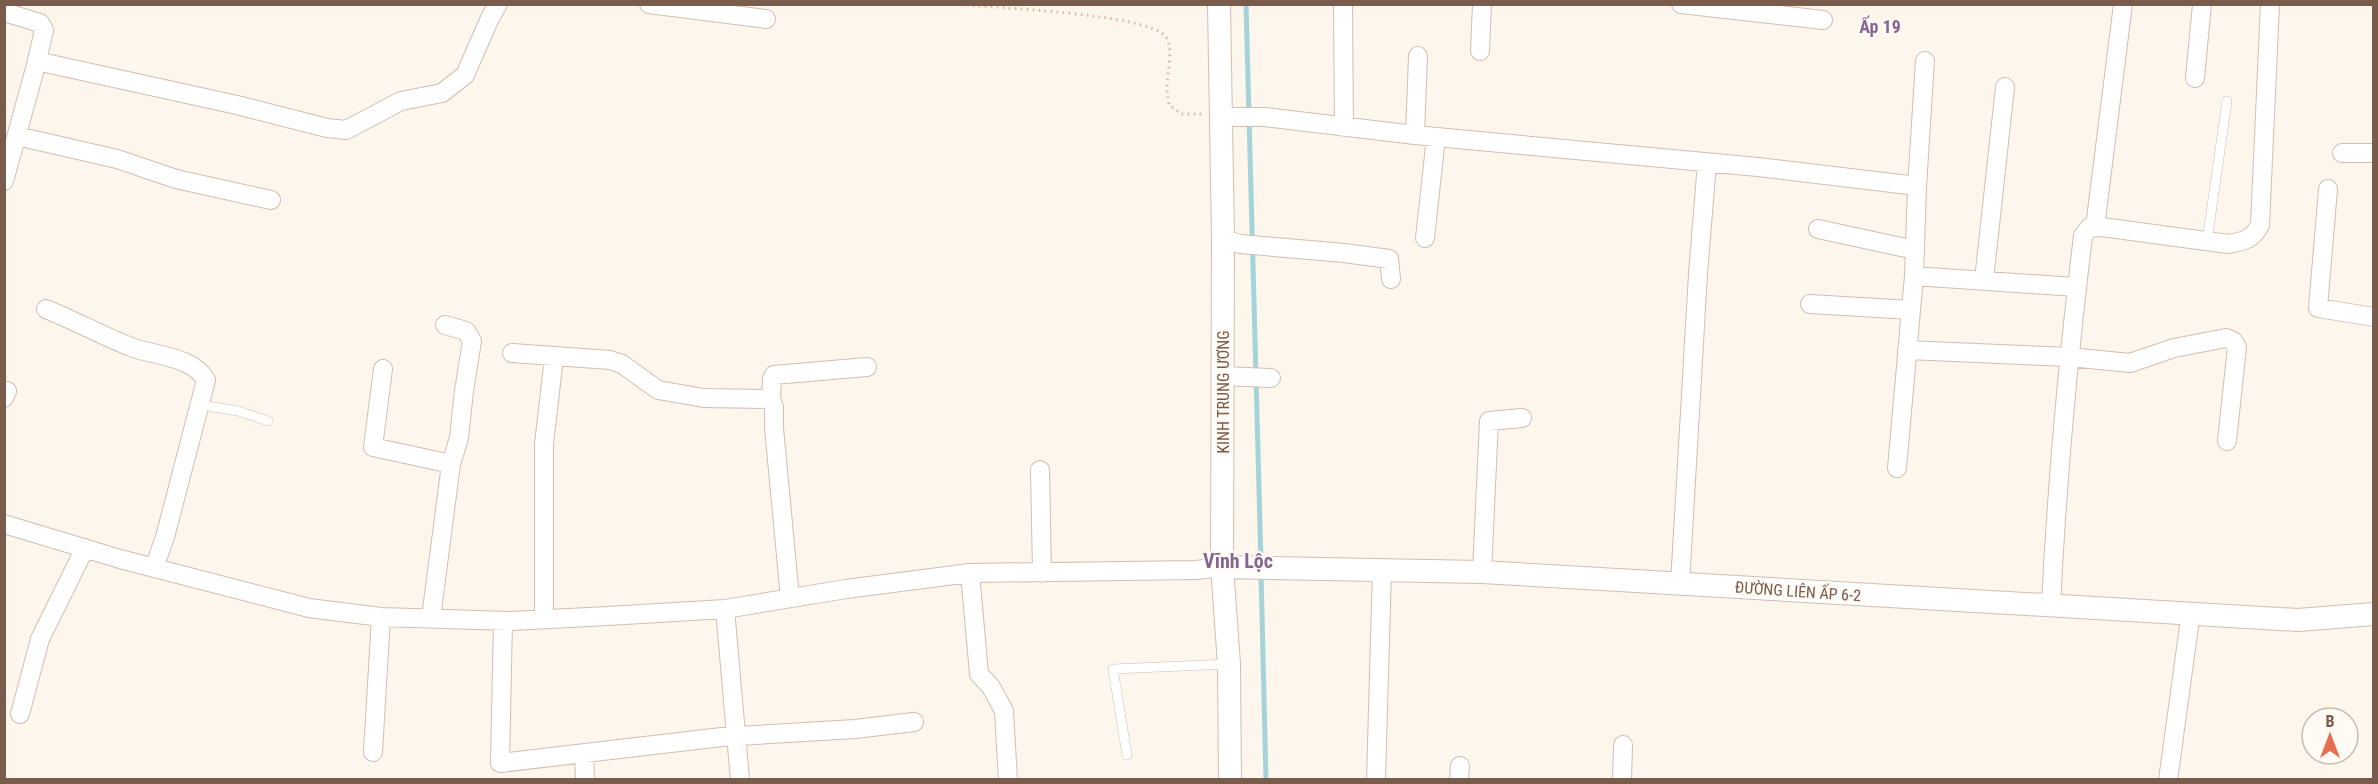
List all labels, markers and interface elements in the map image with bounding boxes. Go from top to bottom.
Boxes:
district label: Ấp 19 [1859,15,1901,37]
street label: KINH TRUNG ƯƠNG [1214,330,1233,454]
district label: Vĩnh Lộc [1203,549,1273,573]
street label: ĐƯỜNG LIÊN ẤP 6-2 [1734,576,1862,605]
north arrow [2300,706,2360,766]
text: B [2326,712,2335,731]

